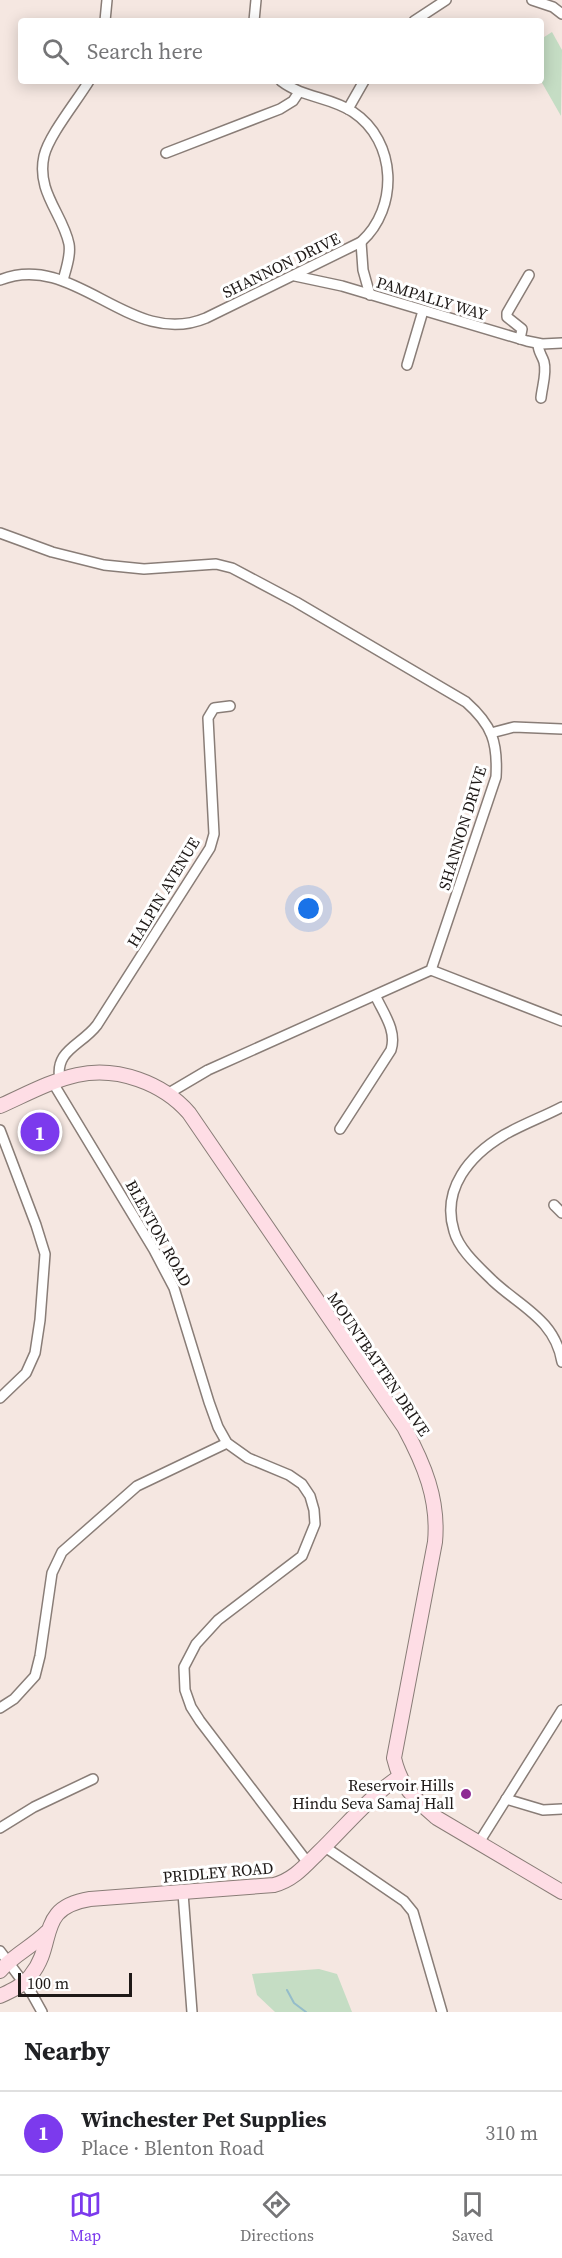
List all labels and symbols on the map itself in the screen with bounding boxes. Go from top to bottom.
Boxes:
street label: SHANNON DRIVE [218,227,344,303]
street label: PAMPALLY WAY [374,271,490,325]
street label: SHANNON DRIVE [433,763,491,893]
street label: HALPIN AVENUE [121,833,205,951]
your location [294,894,323,923]
pin: 1 [20,1110,60,1154]
street label: BLENTON ROAD [121,1176,197,1290]
street label: MOUNTBATTEN DRIVE [322,1288,436,1441]
place label: Reservoir Hills Hindu Seva Samaj Hall [292,1774,454,1814]
marker: Reservoir Hills Hindu Seva Samaj Hall [459,1787,473,1801]
street label: PRIDLEY ROAD [162,1856,274,1888]
scale bar [18,1970,132,1998]

